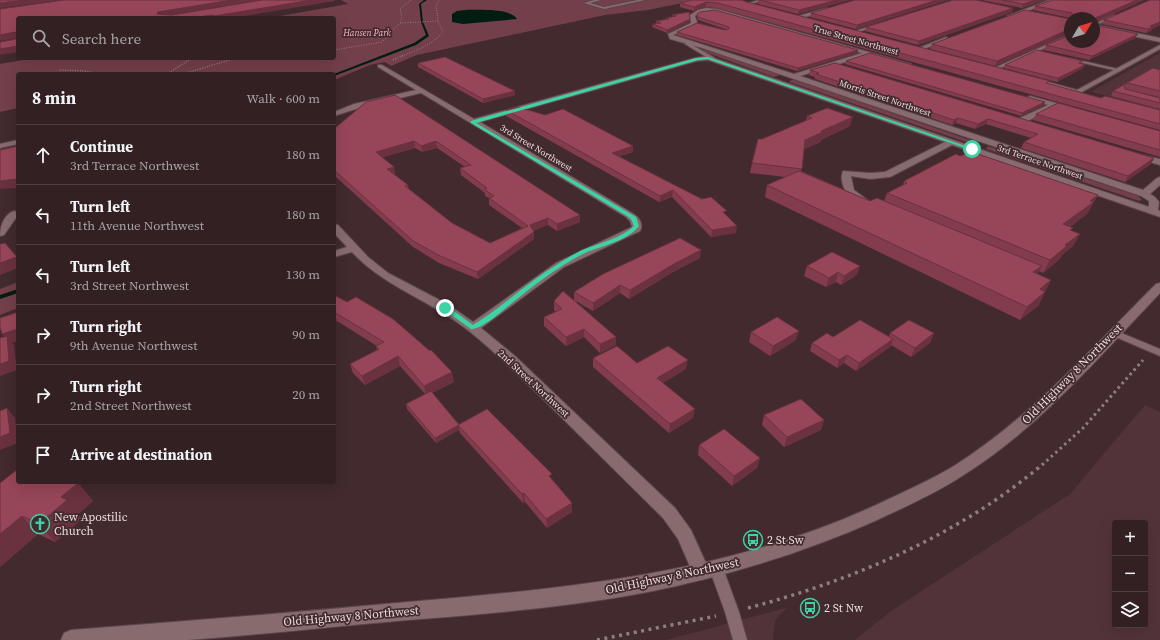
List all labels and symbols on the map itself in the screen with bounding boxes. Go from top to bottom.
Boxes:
north arrow [1064,12,1100,48]
street label: True Street Northwest [812,22,900,58]
park label: Hansen Park [342,27,392,39]
street label: Morris Street Northwest [838,77,932,119]
street label: 3rd Street Northwest [498,122,574,174]
route start [963,140,981,158]
street label: 3rd Terrace Northwest [996,142,1084,182]
route end [436,299,454,317]
street label: Old Highway 8 Northwest [1018,320,1126,428]
street label: 2nd Street Northwest [495,347,573,420]
place label: New Apostilic Church [54,509,128,539]
church icon: New Apostilic Church [29,513,51,535]
bus stop icon: 2 St Sw [742,529,764,551]
place label: 2 St Sw [767,532,804,548]
street label: Old Highway 8 Northwest [604,554,740,598]
bus stop icon: 2 St Nw [799,597,821,619]
place label: 2 St Nw [824,600,864,616]
street label: Old Highway 8 Northwest [283,602,419,630]

